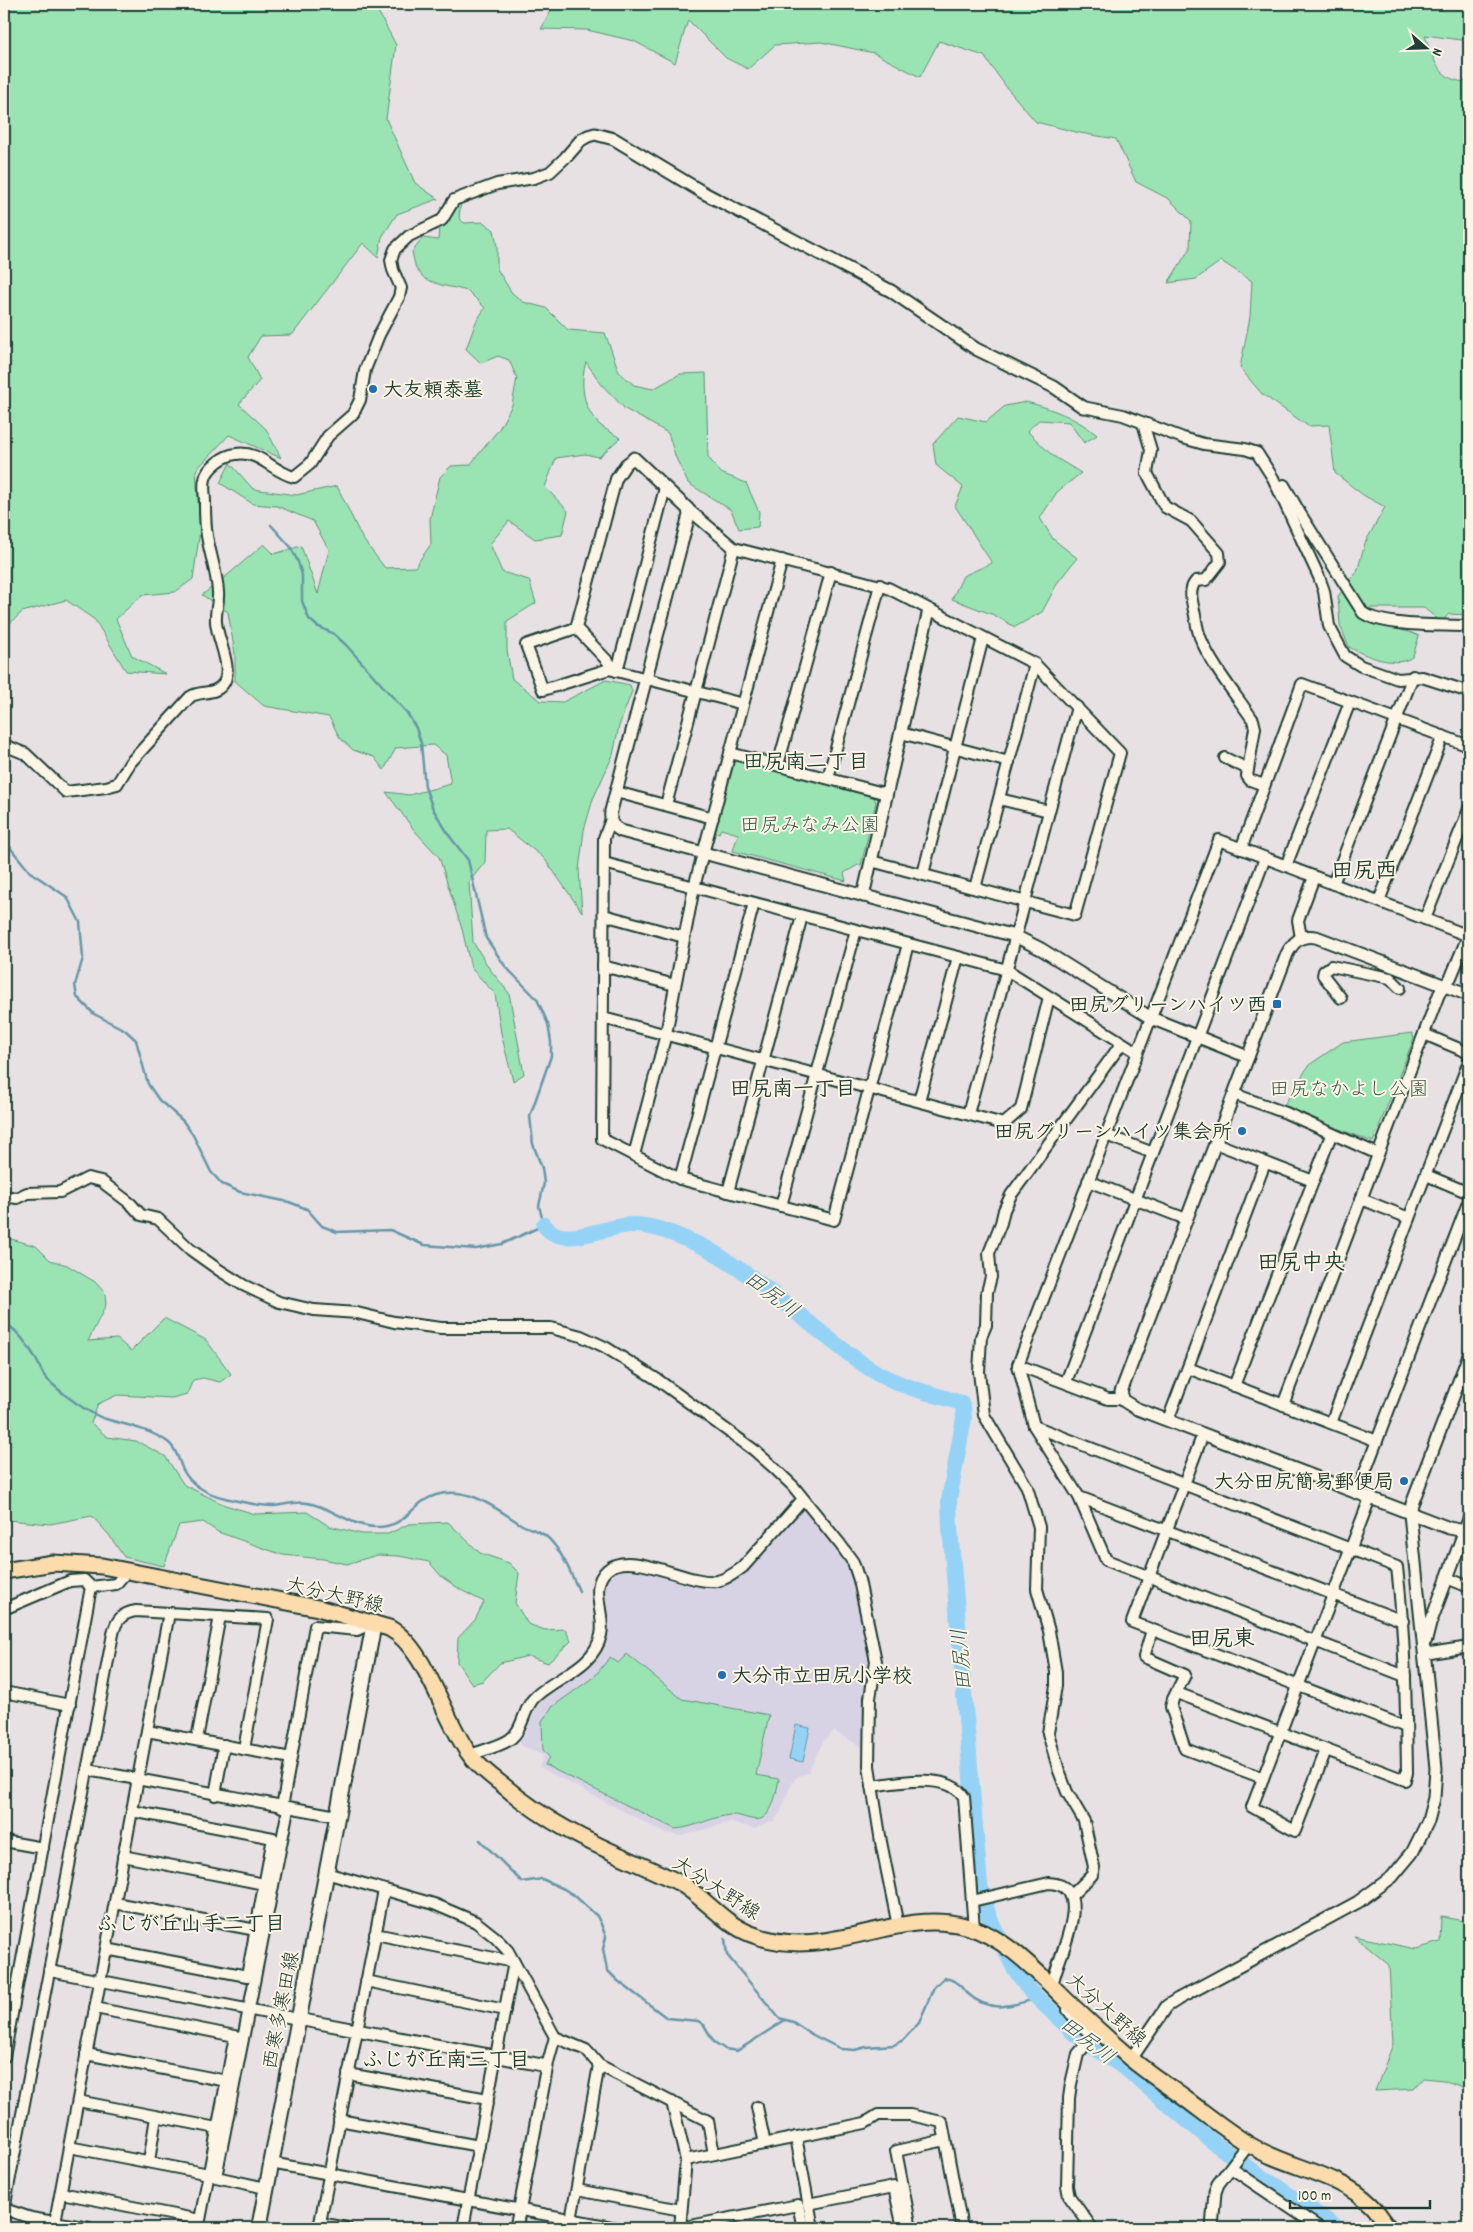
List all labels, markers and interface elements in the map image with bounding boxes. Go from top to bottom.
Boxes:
north arrow [1400,22,1450,72]
text: N [1426,45,1447,59]
place label: 大友頼泰墓 [383,378,483,406]
marker: 大友頼泰墓 [367,383,379,395]
district label: 田尻南二丁目 [743,749,869,779]
park label: 田尻みなみ公園 [740,813,880,841]
district label: 田尻西 [1331,857,1397,888]
place label: 田尻グリーンハイツ西 [1069,993,1267,1021]
marker: 田尻グリーンハイツ西 [1271,998,1283,1010]
district label: 田尻南一丁目 [730,1076,856,1106]
park label: 田尻なかよし公園 [1269,1077,1429,1105]
place label: 田尻グリーンハイツ集会所 [994,1120,1232,1148]
marker: 田尻グリーンハイツ集会所 [1236,1125,1248,1137]
district label: 田尻中央 [1257,1249,1345,1280]
water label: 田尻川 [736,1265,804,1327]
place label: 大分田尻簡易郵便局 [1214,1470,1394,1498]
marker: 大分田尻簡易郵便局 [1398,1475,1410,1487]
street label: 大分大野線 [282,1572,386,1622]
district label: 田尻東 [1189,1625,1255,1656]
water label: 田尻川 [946,1627,982,1692]
place label: 大分市立田尻小学校 [732,1664,912,1692]
marker: 大分市立田尻小学校 [716,1669,728,1681]
street label: 大分大野線 [666,1851,765,1928]
district label: ふじが丘山手二丁目 [97,1911,286,1941]
street label: 西寒多寒田線 [258,1949,308,2072]
street label: 大分大野線 [1058,1967,1152,2055]
water label: 田尻川 [1052,2011,1120,2074]
district label: ふじが丘南三丁目 [362,2047,530,2077]
scale bar [1290,2177,1430,2209]
text: 100 m [1298,2186,1331,2208]

